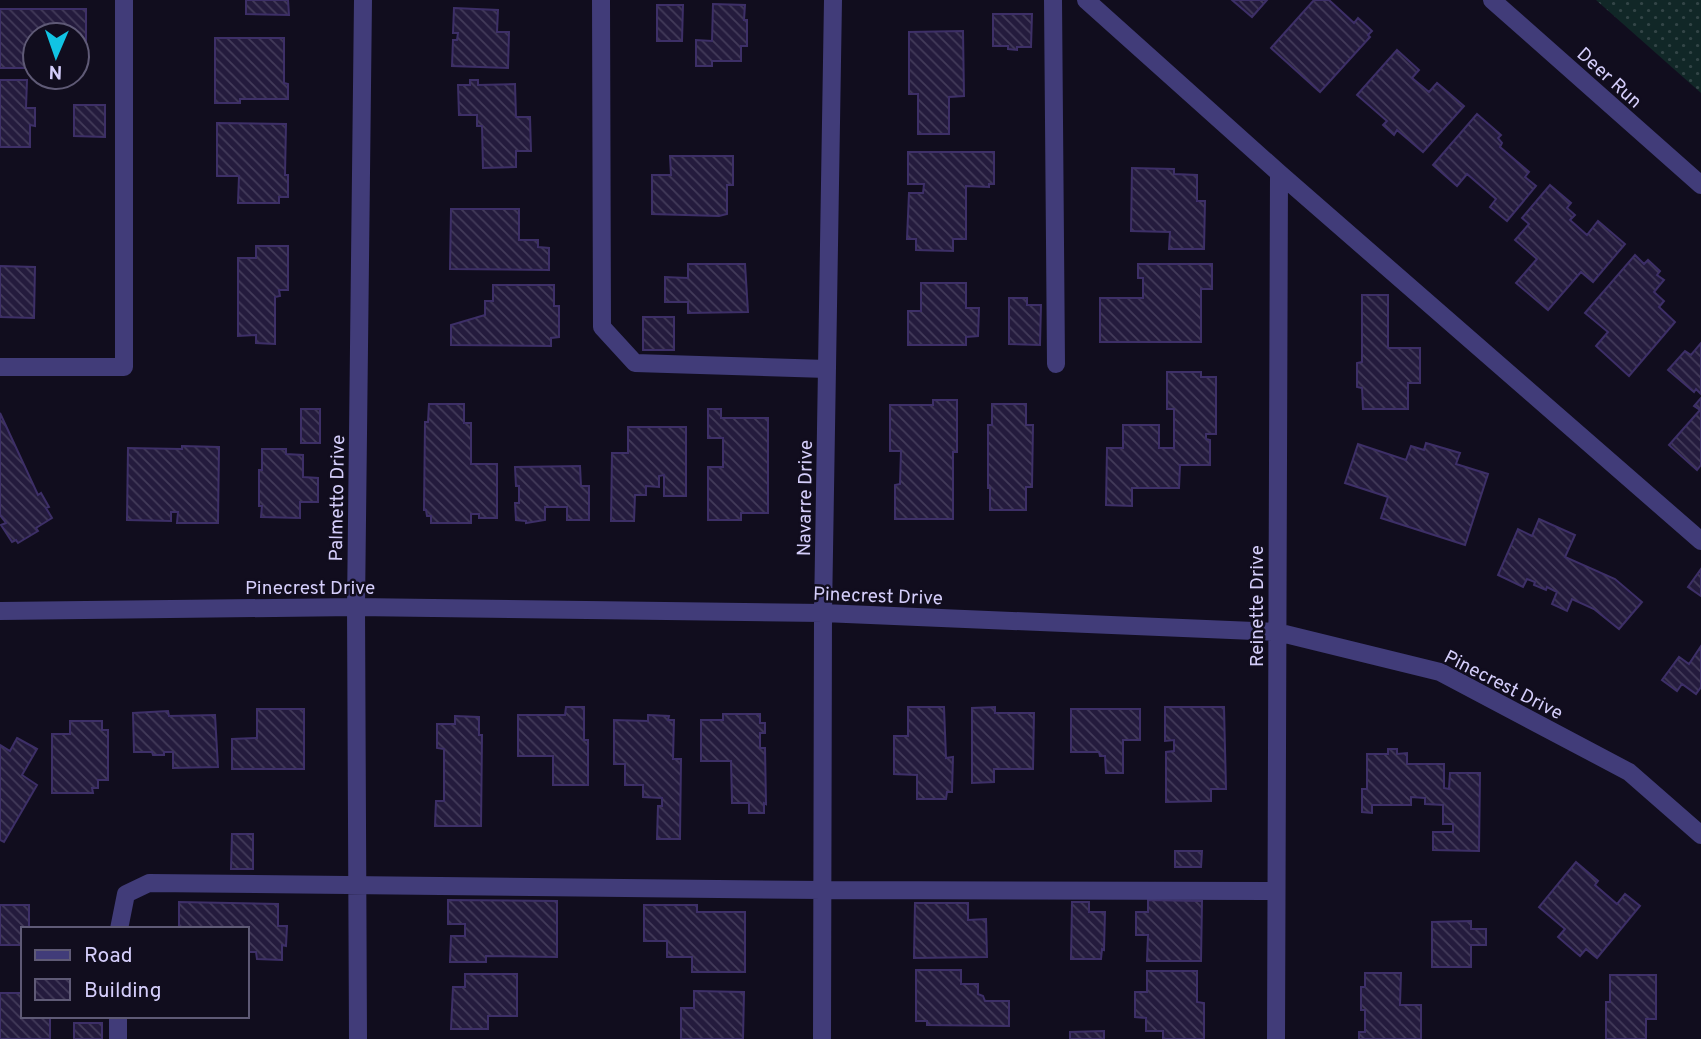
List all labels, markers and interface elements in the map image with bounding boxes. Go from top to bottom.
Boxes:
north arrow [21,21,91,91]
street label: Deer Run [1571,43,1646,114]
text: N [48,59,63,83]
street label: Palmetto Drive [325,434,351,562]
street label: Navarre Drive [793,440,819,556]
street label: Reinette Drive [1246,545,1270,667]
street label: Pinecrest Drive [245,577,375,601]
street label: Pinecrest Drive [812,583,943,611]
street label: Pinecrest Drive [1440,646,1567,726]
legend [21,927,248,1018]
text: Road [84,943,133,970]
text: Building [84,978,162,1005]

